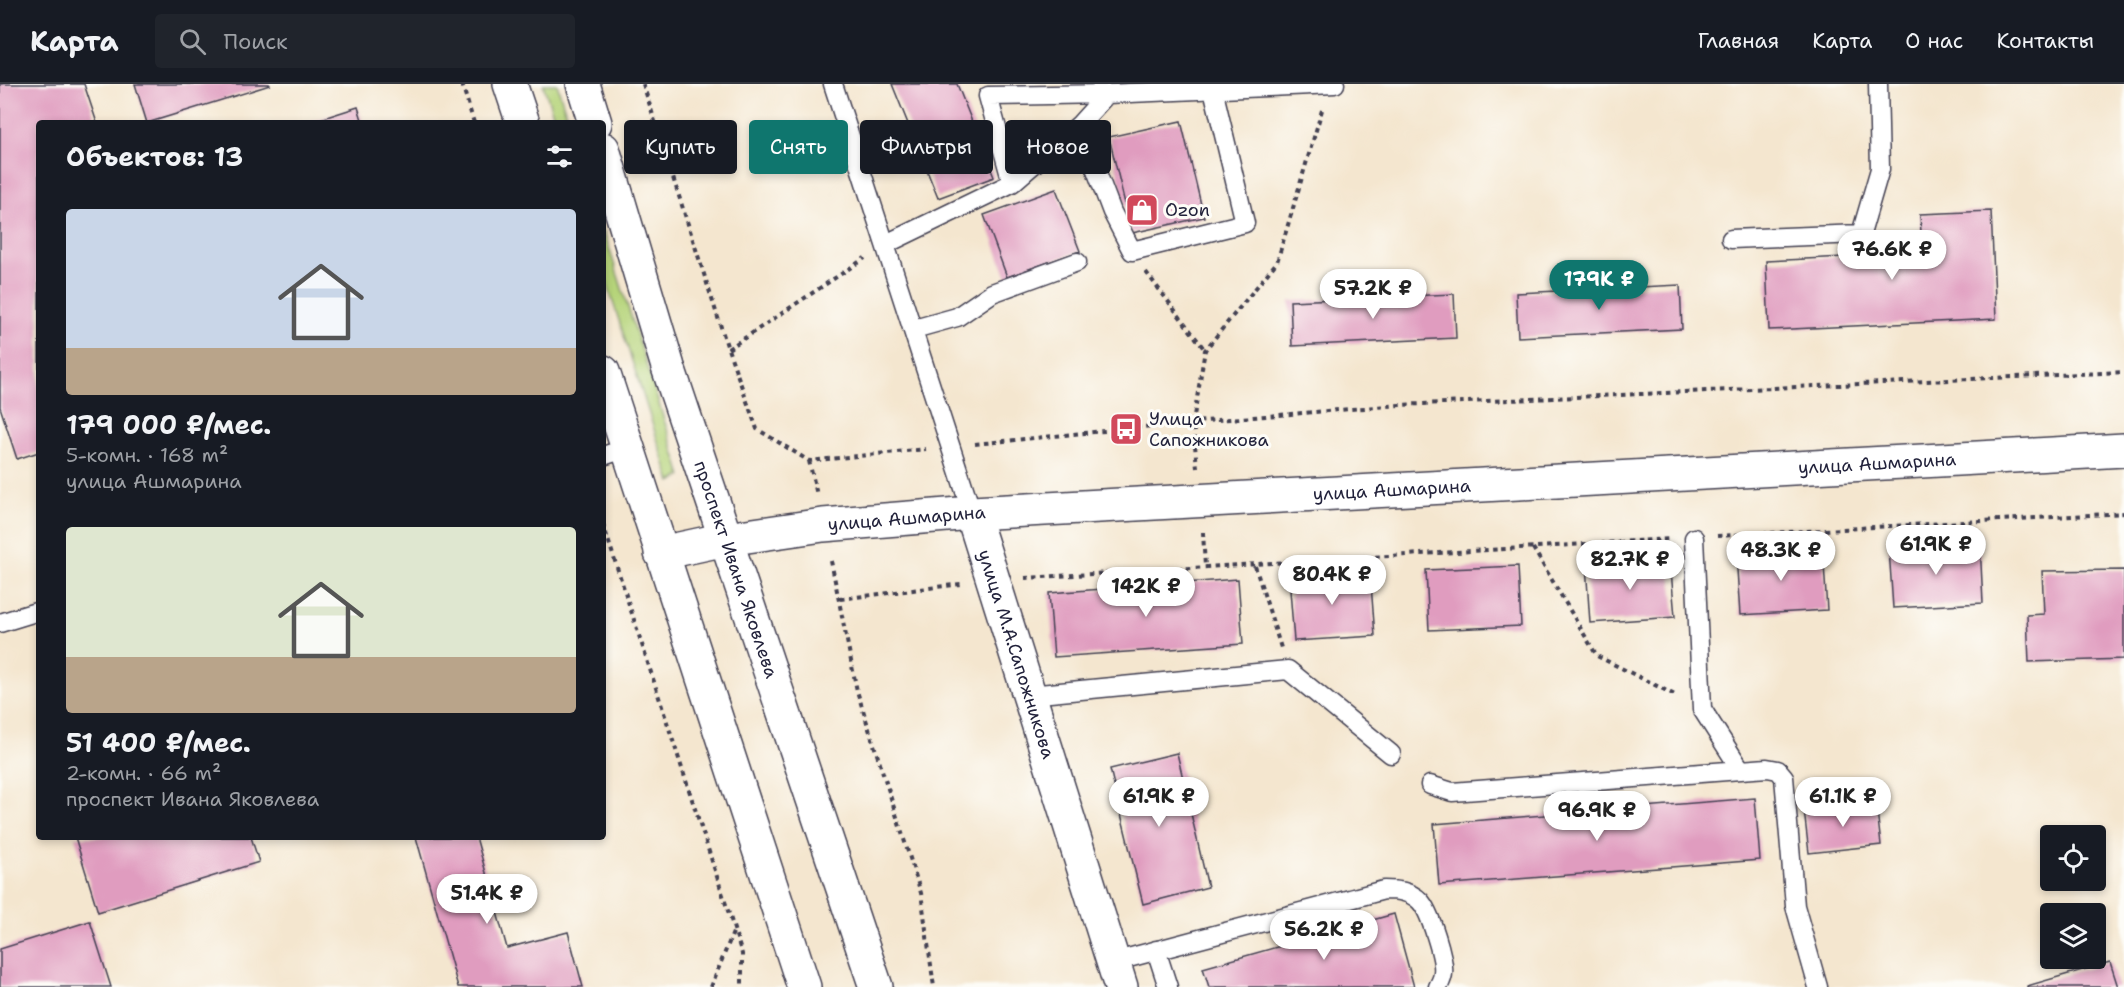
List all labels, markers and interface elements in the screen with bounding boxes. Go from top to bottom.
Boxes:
search box [155,14,575,68]
text: Карта [30,22,119,60]
icon: search [176,25,209,58]
text: Поиск [224,27,288,56]
text: Главная [1698,27,1779,55]
text: Карта [1812,27,1872,55]
text: О нас [1905,27,1963,55]
text: Контакты [1996,27,2094,55]
chip: Купить [624,120,737,174]
chip: Снять [749,120,848,174]
chip: Фильтры [860,120,993,174]
chip: Новое [1005,120,1111,174]
text: Объектов: 13 [66,139,243,174]
icon: filters [543,140,576,173]
shop icon: Ozon [1124,192,1160,228]
place label: Ozon [1165,198,1210,222]
pin: 76.6K ₽ [1837,230,1947,281]
text: 76.6K ₽ [1851,236,1933,262]
icon: home [267,248,375,356]
pin: 179K ₽ [1550,260,1648,311]
text: 179K ₽ [1563,266,1635,292]
pin: 57.2K ₽ [1318,269,1428,320]
text: 57.2K ₽ [1334,275,1412,301]
text: 179 000 ₽/мес. [66,407,271,442]
place label: Улица Сапожникова [1149,407,1269,452]
bus stop icon: Улица Сапожникова [1108,411,1144,447]
text: 5-комн. · 168 m² [66,442,228,468]
street label: улица Ашмарина [1798,447,1957,480]
street label: проспект Ивана Яковлева [688,457,784,681]
text: улица Ашмарина [66,468,242,494]
street label: улица Ашмарина [1312,474,1472,506]
street label: улица Ашмарина [827,500,986,537]
pin: 61.9K ₽ [1881,525,1991,576]
pin: 48.3K ₽ [1726,531,1836,582]
text: 61.9K ₽ [1900,531,1972,557]
text: 48.3K ₽ [1740,537,1822,563]
pin: 82.7K ₽ [1575,540,1685,591]
text: 82.7K ₽ [1590,546,1670,572]
street label: улица М.А.Сапожникова [972,547,1060,762]
pin: 80.4K ₽ [1277,555,1387,606]
text: 80.4K ₽ [1292,561,1372,587]
icon: home [267,566,375,674]
pin: 142K ₽ [1097,567,1195,618]
text: 142K ₽ [1111,573,1181,599]
text: 51 400 ₽/мес. [66,725,251,760]
text: 2-комн. · 66 m² [66,760,221,786]
pin: 61.9K ₽ [1104,777,1214,828]
pin: 61.1K ₽ [1788,777,1898,828]
text: 61.9K ₽ [1123,783,1195,809]
text: 61.1K ₽ [1809,783,1877,809]
text: проспект Ивана Яковлева [66,786,319,812]
pin: 96.9K ₽ [1542,791,1652,842]
text: 96.9K ₽ [1557,797,1637,823]
map controls [2040,825,2106,969]
button: locate [2040,825,2106,891]
pin: 51.4K ₽ [432,874,542,925]
text: 51.4K ₽ [451,880,523,906]
button: layers [2040,903,2106,969]
pin: 56.2K ₽ [1269,910,1379,961]
text: 56.2K ₽ [1284,916,1364,942]

